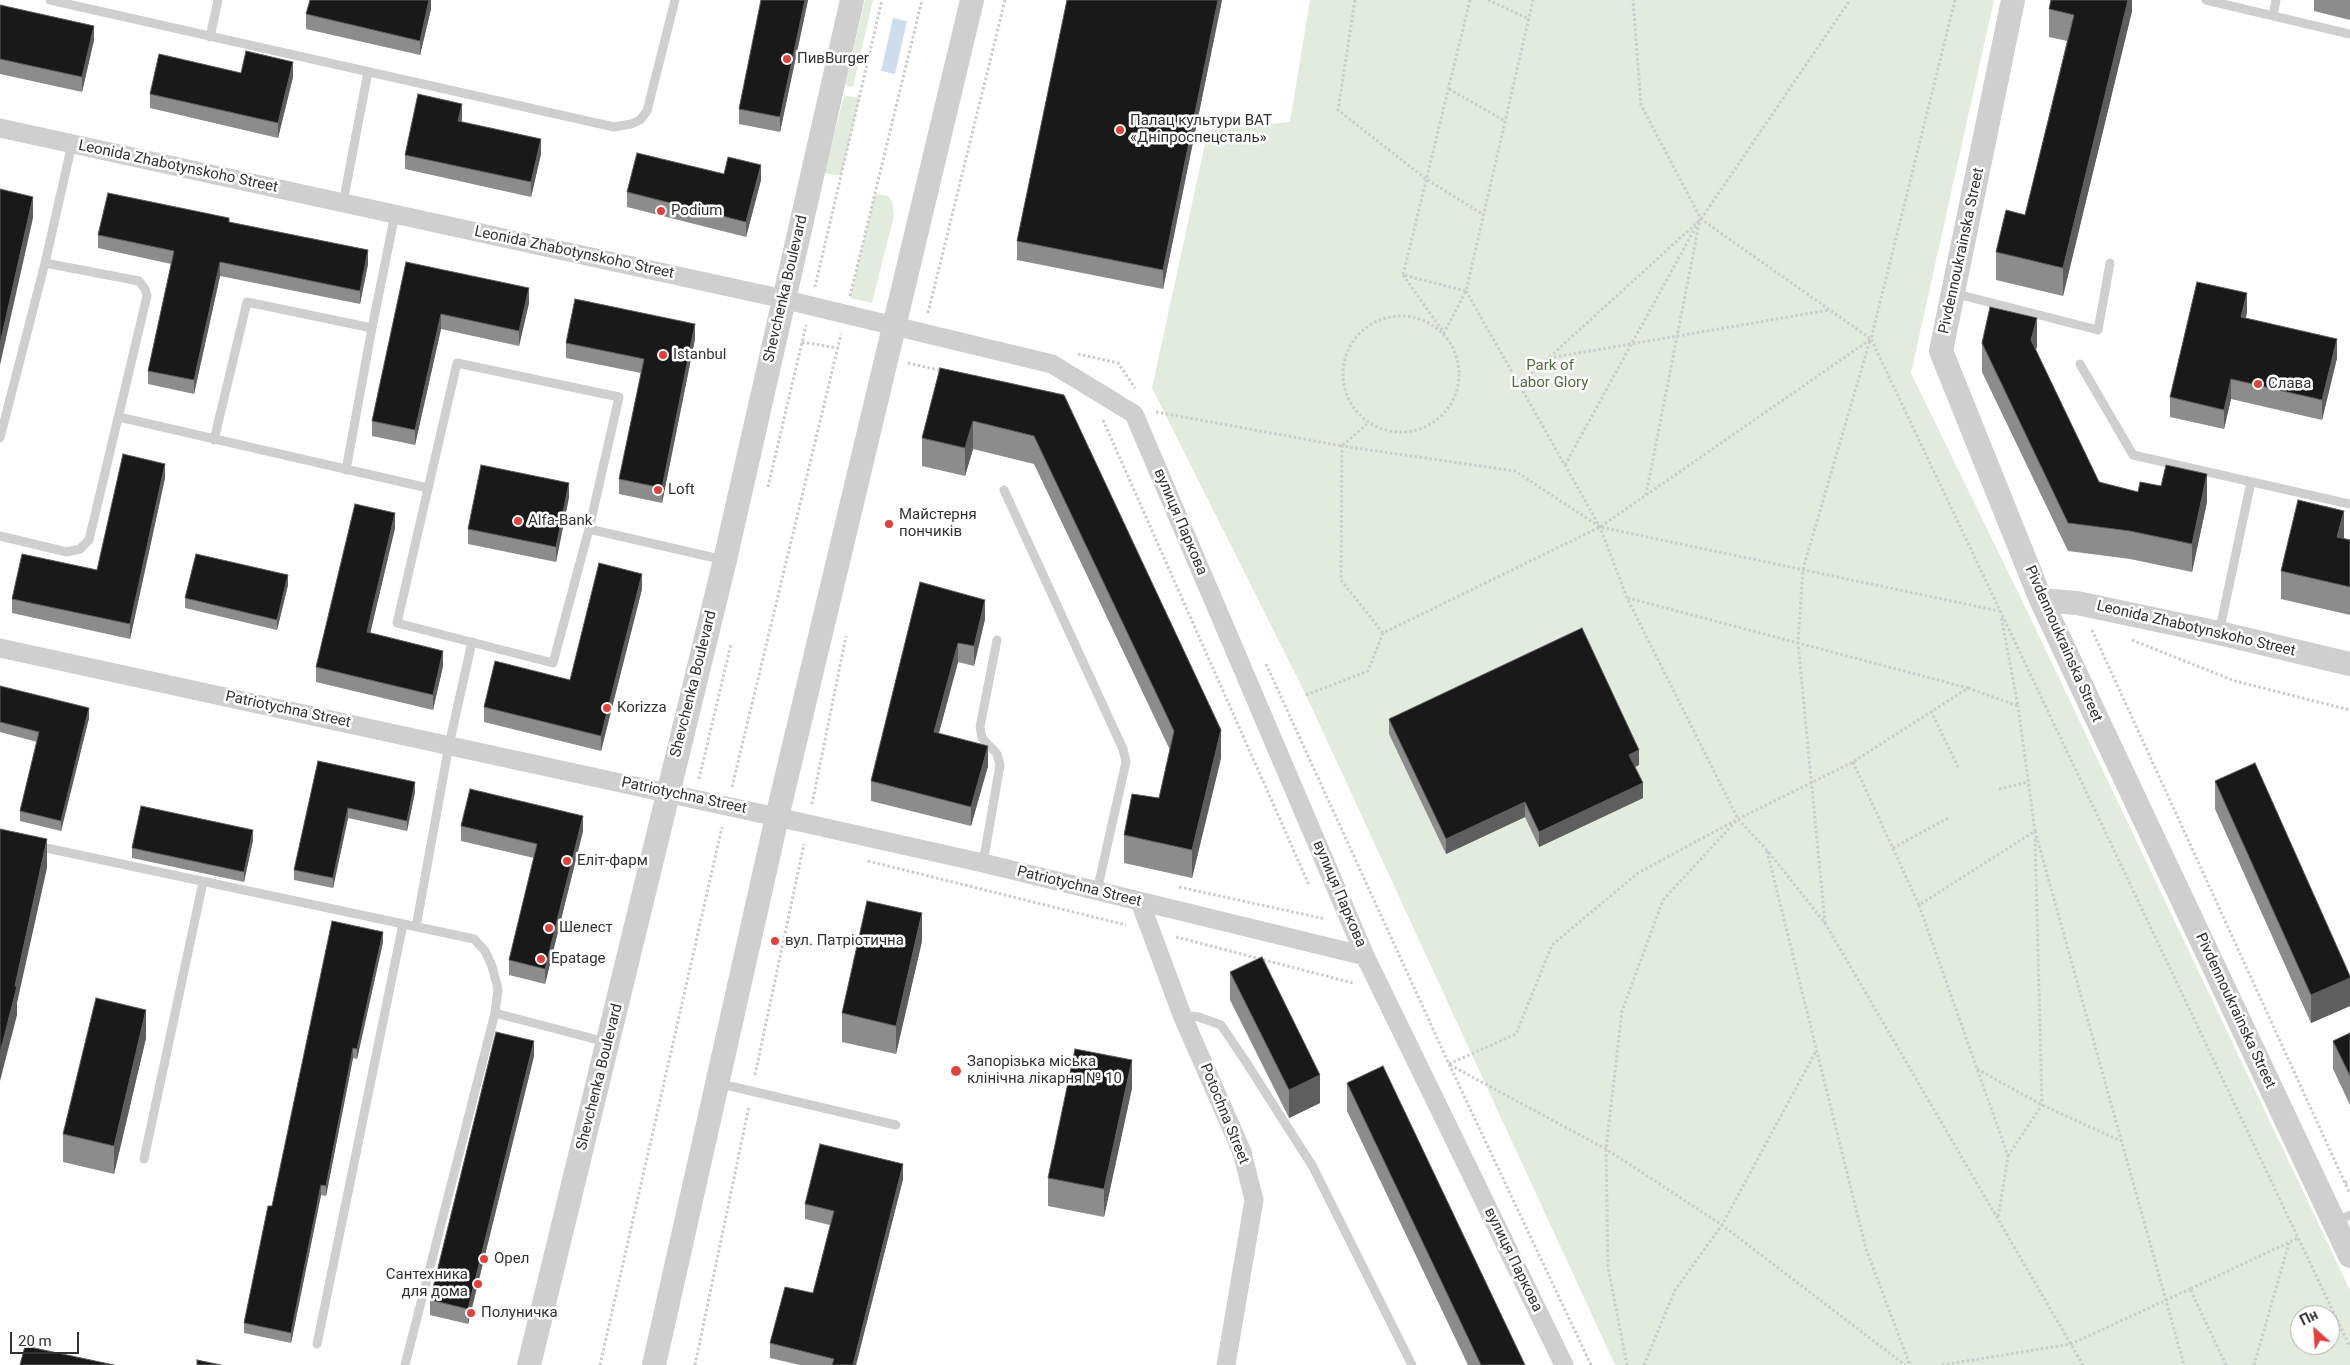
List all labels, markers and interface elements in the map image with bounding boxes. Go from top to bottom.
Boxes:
place label: ПивBurger [797,50,869,68]
marker: ПивBurger [781,53,793,65]
place label: Палац культури ВАТ «Дніпроспецсталь» [1130,112,1272,147]
marker: Палац культури ВАТ «Дніпроспецсталь» [1114,124,1126,136]
street label: Leonida Zhabotynskoho Street [77,137,279,197]
street label: Pivdennoukrainska Street [1936,166,1988,336]
place label: Podium [671,202,722,220]
marker: Podium [655,205,667,217]
street label: Shevchenka Boulevard [760,214,812,364]
street label: Leonida Zhabotynskoho Street [473,223,675,283]
place label: Istanbul [673,346,727,364]
marker: Istanbul [657,349,669,361]
park label: Park of Labor Glory [1512,357,1588,392]
place label: Слава [2268,375,2311,393]
marker: Слава [2252,378,2264,390]
street label: вулиця Паркова [1149,466,1211,578]
place label: Loft [668,481,695,499]
marker: Loft [652,484,664,496]
place label: Майстерня пончиків [899,506,977,541]
place label: Alfa-Bank [528,512,592,530]
marker: Alfa-Bank [512,515,524,527]
marker: Майстерня пончиків [883,518,895,530]
street label: Pivdennoukrainska Street [2020,563,2106,725]
street label: Leonida Zhabotynskoho Street [2095,597,2297,661]
street label: Shevchenka Boulevard [667,609,721,759]
street label: Patriotychna Street [224,688,352,732]
place label: Korizza [617,699,667,717]
marker: Korizza [601,702,613,714]
street label: Patriotychna Street [620,774,748,818]
street label: вулиця Паркова [1308,838,1370,950]
place label: Еліт-фарм [577,852,648,870]
marker: Еліт-фарм [561,855,573,867]
street label: Patriotychna Street [1015,863,1143,911]
place label: Шелест [559,919,613,937]
marker: Шелест [543,922,555,934]
street label: Pivdennoukrainska Street [2191,930,2279,1092]
place label: вул. Патріотична [785,932,904,950]
marker: вул. Патріотична [769,935,781,947]
place label: Epatage [551,950,606,968]
marker: Epatage [535,953,547,965]
street label: Shevchenka Boulevard [573,1002,627,1152]
place label: Запорізька міська клінічна лікарня № 10 [967,1053,1122,1088]
street label: Potochna Street [1196,1061,1252,1167]
marker: Запорізька міська клінічна лікарня № 10 [949,1064,963,1078]
street label: вулиця Паркова [1480,1205,1546,1315]
place label: Орел [494,1250,529,1268]
marker: Орел [478,1253,490,1265]
place label: Сантехника для дома [386,1266,468,1301]
marker: Сантехника для дома [472,1278,484,1290]
place label: Полуничка [481,1304,558,1322]
north arrow [2290,1305,2340,1355]
text: Пн [2297,1306,2320,1329]
marker: Полуничка [465,1307,477,1319]
scale bar [12,1322,81,1354]
text: 20 m [18,1332,52,1350]

